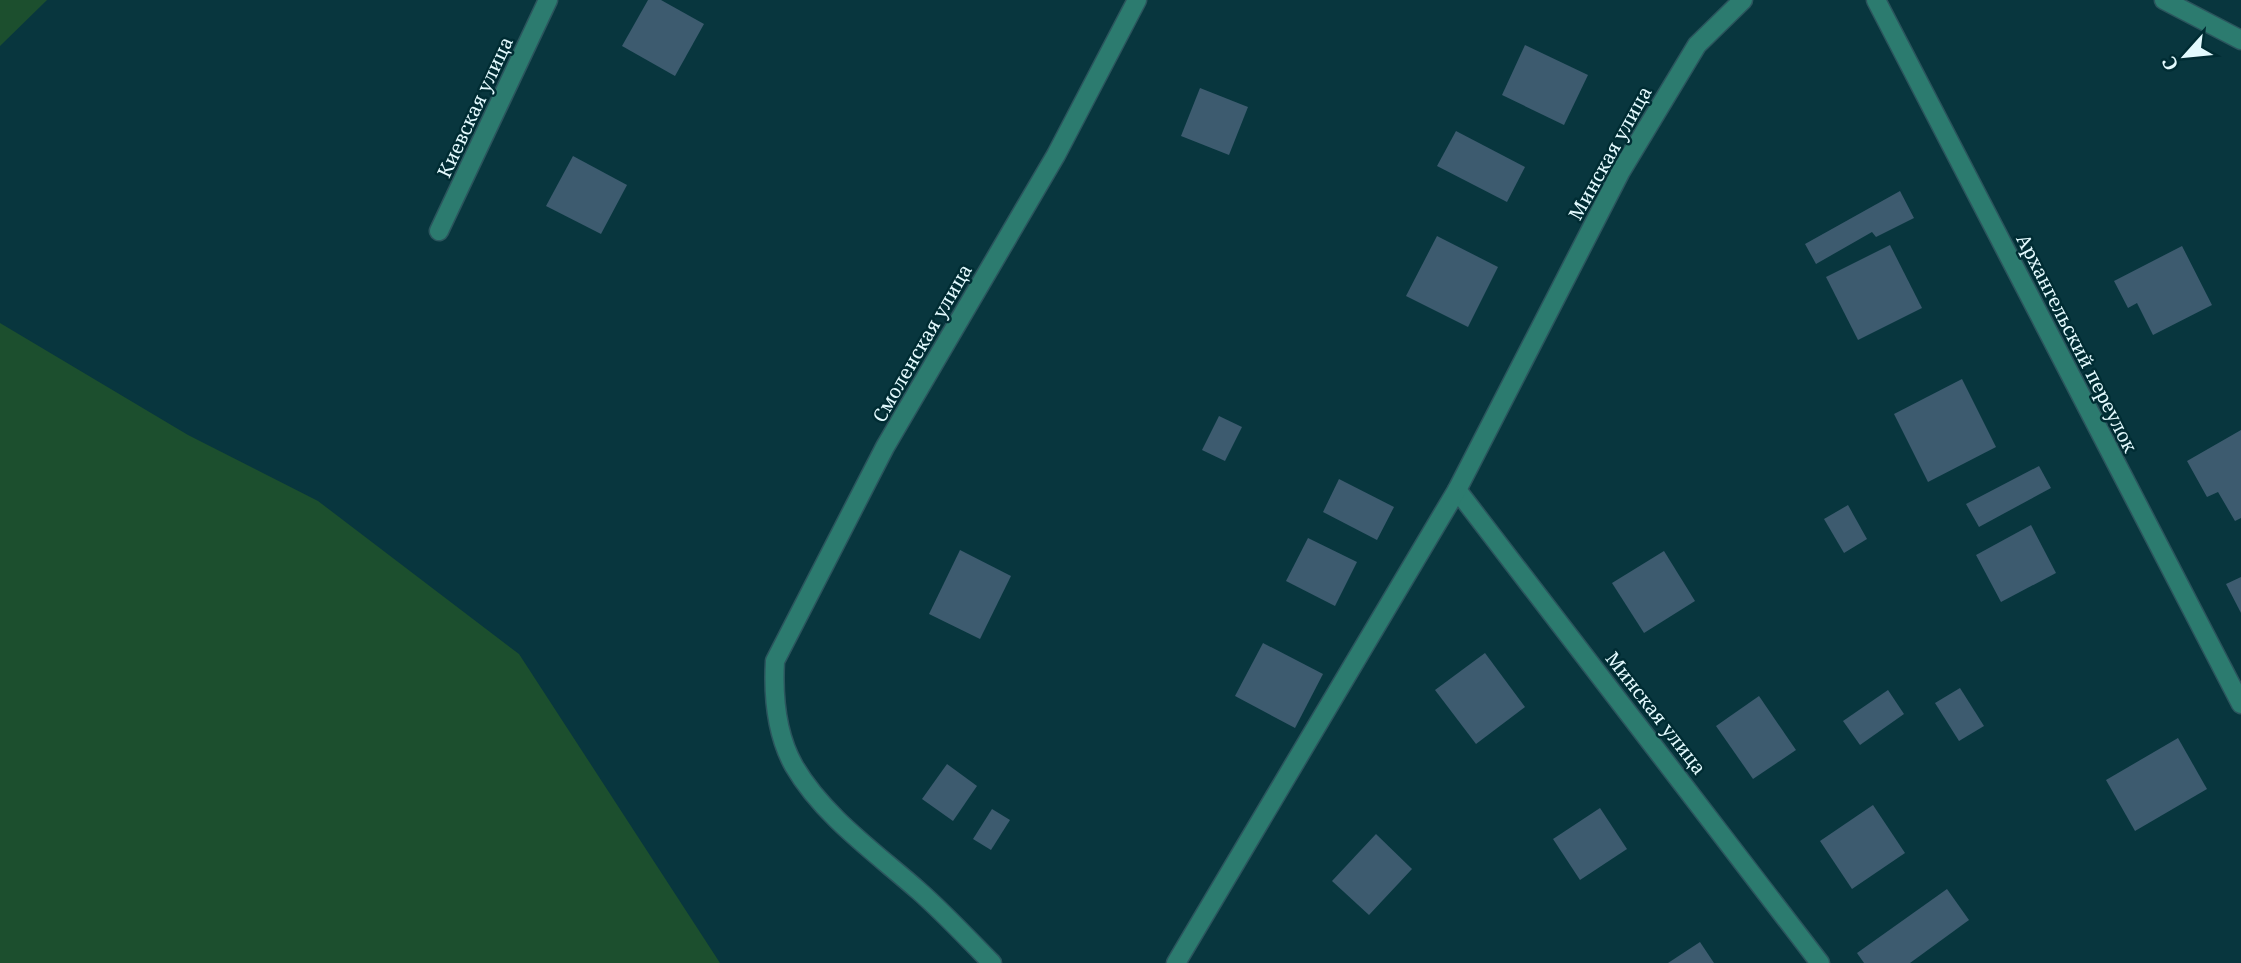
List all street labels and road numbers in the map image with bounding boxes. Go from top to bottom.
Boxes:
street label: Киевская улица [431,32,519,182]
street label: Минская улица [1562,81,1658,225]
street label: Архангельский переулок [2011,229,2144,457]
street label: Смоленская улица [866,259,978,427]
street label: Минская улица [1600,646,1712,780]

